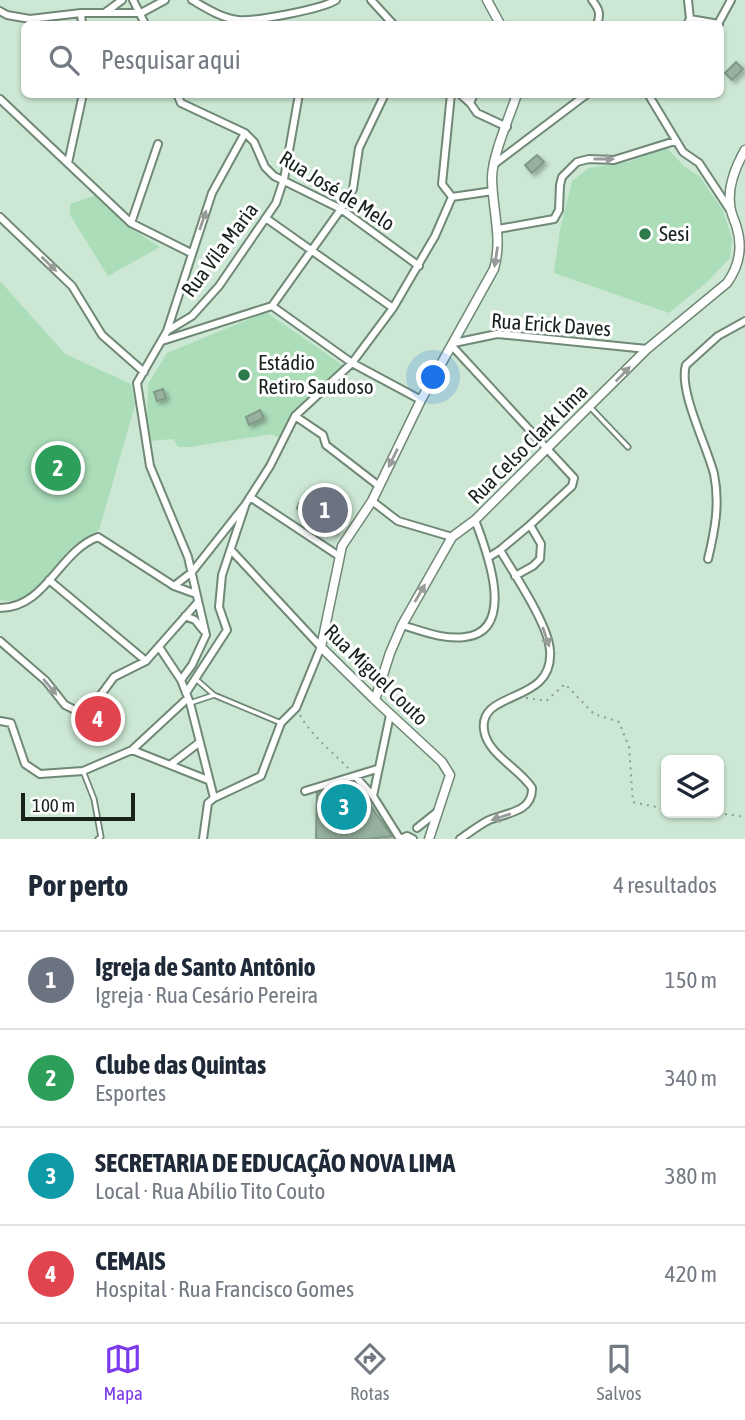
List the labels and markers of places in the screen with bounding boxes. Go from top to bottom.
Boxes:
place label: Sesi [659,221,690,245]
marker: Sesi [637,226,653,242]
place label: Estádio Retiro Saudoso [258,350,374,398]
marker: Estádio Retiro Saudoso [236,367,252,383]
pin: 2 [35,442,81,494]
pin: 1 [302,484,348,536]
pin: 4 [75,693,121,745]
pin: 3 [321,781,367,833]

